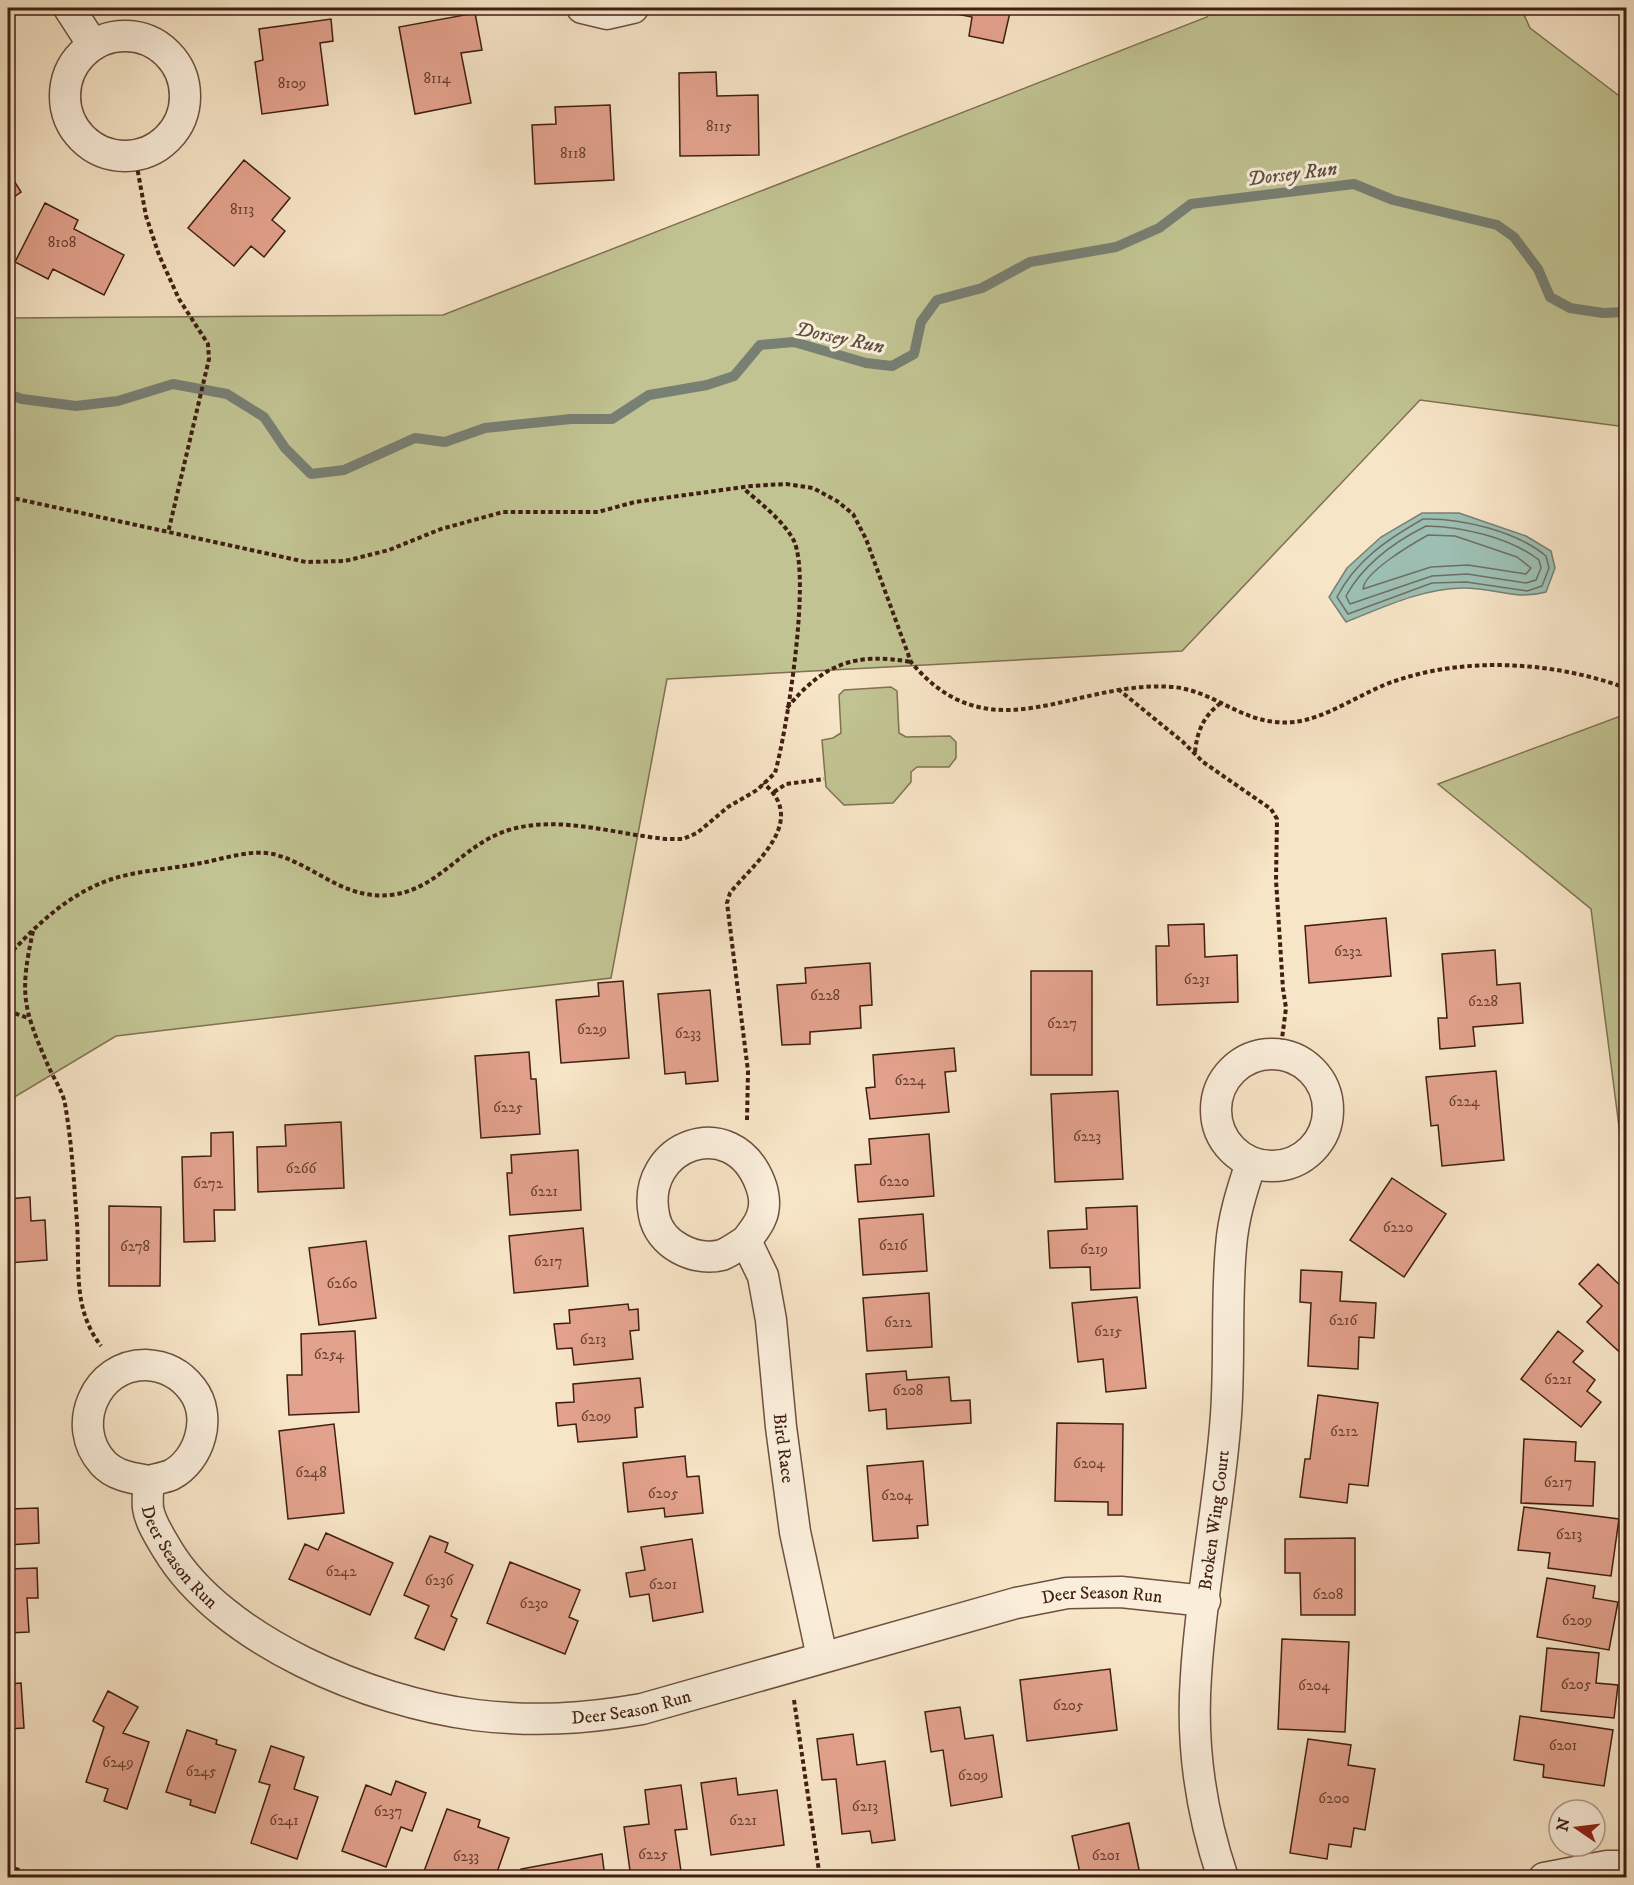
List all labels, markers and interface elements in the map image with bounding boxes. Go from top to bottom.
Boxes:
house number: 8114 [423,69,451,88]
house number: 8109 [278,74,306,93]
house number: 8115 [706,117,732,136]
house number: 8118 [560,144,586,163]
water label: Dorsey Run [1246,157,1339,192]
house number: 8113 [230,200,254,219]
house number: 8108 [48,233,76,252]
water label: Dorsey Run [793,317,887,360]
house number: 6232 [1334,942,1363,961]
house number: 6231 [1184,970,1210,989]
house number: 6228 [810,986,840,1005]
house number: 6228 [1468,992,1498,1011]
house number: 6227 [1047,1014,1077,1033]
house number: 6229 [577,1020,607,1039]
house number: 6233 [675,1024,701,1043]
house number: 6224 [894,1071,926,1090]
house number: 6224 [1448,1092,1480,1111]
house number: 6225 [493,1098,523,1117]
house number: 6223 [1073,1127,1101,1146]
house number: 6266 [286,1159,318,1178]
house number: 6220 [879,1172,909,1191]
house number: 6272 [193,1174,224,1193]
house number: 6221 [530,1182,558,1201]
house number: 6220 [1383,1218,1413,1237]
house number: 6216 [879,1236,908,1255]
house number: 6278 [120,1237,150,1256]
house number: 6219 [1080,1240,1108,1259]
house number: 6217 [534,1252,562,1271]
house number: 6260 [326,1274,358,1293]
house number: 6216 [1329,1311,1358,1330]
house number: 6212 [884,1313,913,1332]
house number: 6215 [1094,1322,1123,1341]
house number: 6213 [580,1330,606,1349]
house number: 6254 [314,1345,345,1364]
house number: 6221 [1544,1370,1572,1389]
house number: 6208 [893,1381,923,1400]
house number: 6209 [581,1407,611,1426]
street label: Bird Race [768,1412,798,1484]
house number: 6212 [1330,1422,1359,1441]
street label: Broken Wing Court [1195,1449,1235,1592]
house number: 6204 [1073,1454,1105,1473]
house number: 6248 [295,1463,327,1482]
house number: 6217 [1544,1473,1572,1492]
house number: 6205 [648,1484,679,1503]
house number: 6204 [881,1486,913,1505]
street label: Deer Season Run [136,1503,222,1614]
house number: 6213 [1556,1525,1582,1544]
house number: 6242 [325,1562,357,1581]
house number: 6236 [425,1571,454,1590]
house number: 6201 [649,1575,677,1594]
street label: Deer Season Run [1040,1582,1164,1610]
house number: 6208 [1313,1585,1343,1604]
house number: 6230 [520,1594,548,1613]
house number: 6209 [1562,1611,1592,1630]
house number: 6205 [1561,1675,1592,1694]
house number: 6204 [1298,1676,1330,1695]
street label: Deer Season Run [571,1685,694,1730]
house number: 6205 [1053,1696,1084,1715]
house number: 6201 [1549,1736,1577,1755]
house number: 6249 [102,1753,134,1772]
house number: 6245 [185,1762,217,1781]
house number: 6209 [958,1766,988,1785]
house number: 6200 [1318,1789,1350,1808]
house number: 6213 [852,1797,878,1816]
north arrow [1547,1798,1607,1858]
house number: 6237 [374,1802,402,1821]
house number: 6241 [269,1811,299,1830]
house number: 6221 [729,1811,757,1830]
text: N [1552,1816,1575,1833]
house number: 6225 [638,1845,668,1864]
house number: 6201 [1092,1846,1120,1865]
house number: 6233 [453,1847,479,1866]

